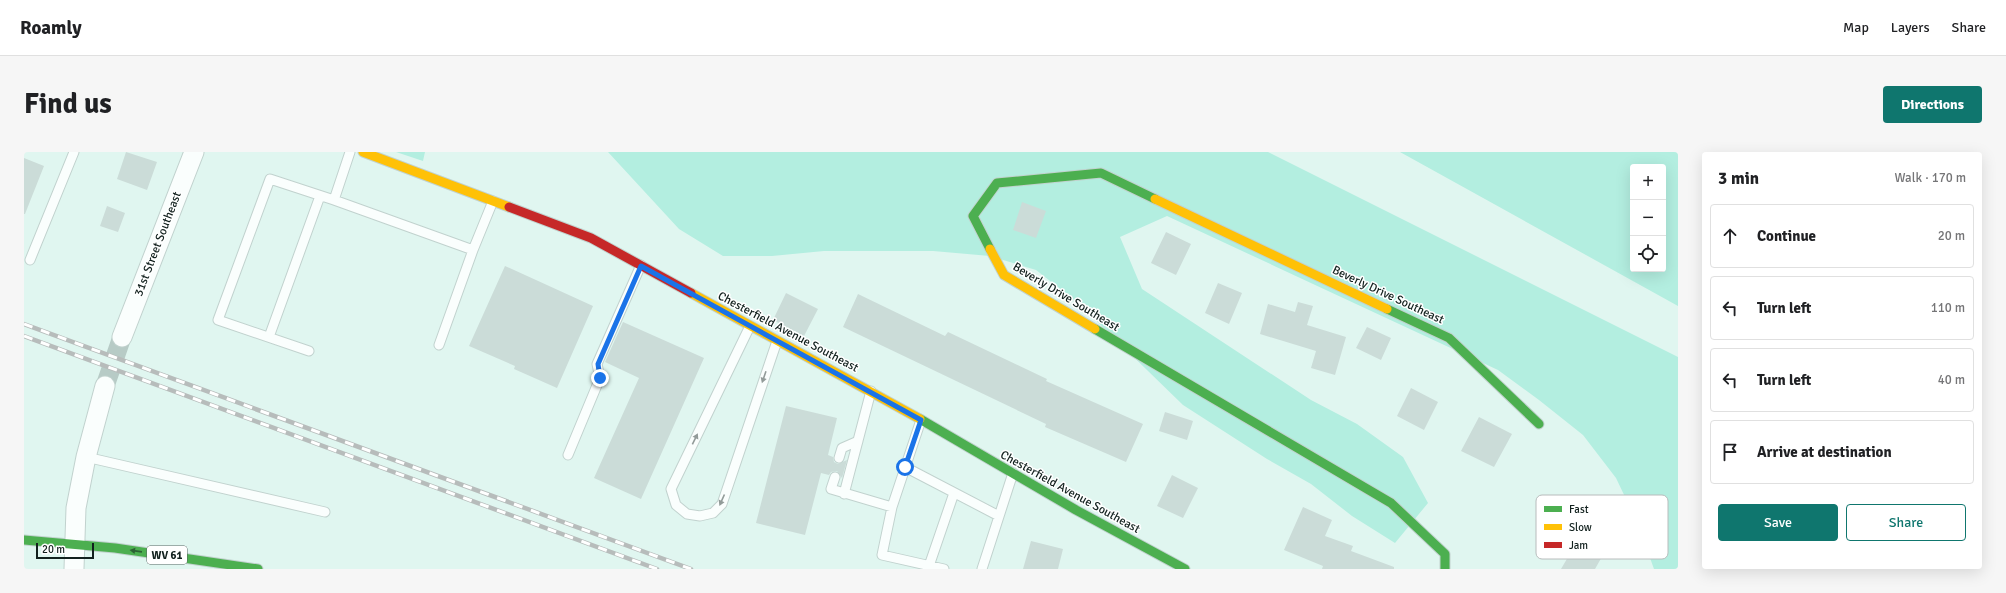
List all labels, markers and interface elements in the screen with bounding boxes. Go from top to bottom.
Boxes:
text: Roamly [20,16,82,40]
text: Map [1843,19,1869,36]
text: Layers [1891,19,1930,36]
text: Share [1952,19,1986,36]
button: Directions [1883,86,1982,123]
text: Find us [24,87,112,121]
map controls [1630,164,1666,272]
button: + [1630,164,1666,200]
text: 3 min [1718,168,1759,189]
text: Walk · 170 m [1895,170,1966,186]
street label: 31st Street Southeast [131,190,185,298]
button: − [1630,200,1666,236]
icon: ahead [1719,225,1741,247]
text: Continue [1757,227,1816,245]
text: 20 m [1938,228,1965,244]
button: locate [1630,236,1666,272]
street label: Beverly Drive Southeast [1010,259,1122,335]
street label: Beverly Drive Southeast [1330,262,1446,328]
street label: Chesterfield Avenue Southeast [715,288,861,376]
icon: left [1719,297,1741,319]
text: Turn left [1757,299,1811,317]
text: 110 m [1931,300,1965,316]
route end [591,369,609,387]
icon: left [1719,369,1741,391]
text: Turn left [1757,371,1811,389]
one-way arrow [761,372,767,384]
text: 40 m [1938,372,1965,388]
one-way arrow [692,433,698,444]
icon: arrive [1719,441,1741,463]
text: Arrive at destination [1757,443,1892,461]
street label: Chesterfield Avenue Southeast [998,447,1142,537]
route start [896,458,914,476]
one-way arrow [719,495,725,506]
legend [1536,495,1668,559]
text: Fast [1569,503,1589,516]
button: Save [1718,504,1838,541]
button: Share [1846,504,1966,541]
text: Slow [1569,521,1592,534]
text: Jam [1569,539,1588,552]
scale bar [36,541,94,560]
text: 20 m [42,543,65,556]
road number: WV 61 [147,546,187,564]
one-way arrow [130,548,142,554]

